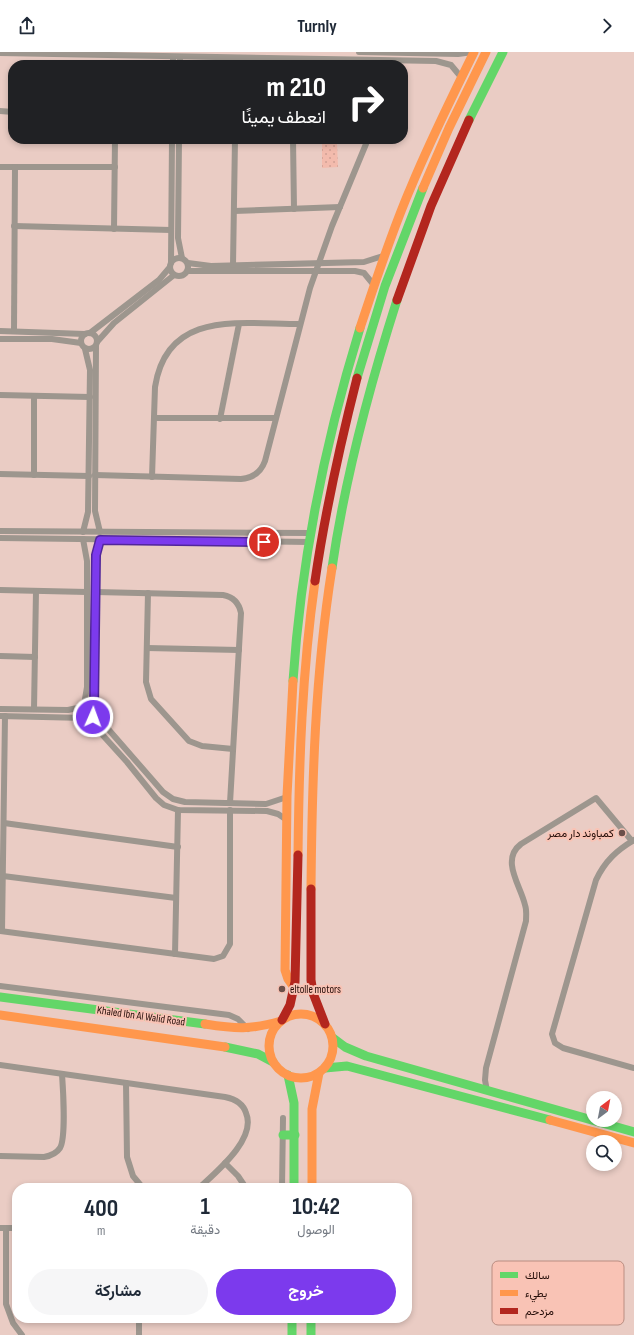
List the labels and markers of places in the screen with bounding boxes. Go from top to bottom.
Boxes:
pin [247,525,281,559]
place label: كمباوند دار مصر [547,827,614,840]
marker: كمباوند دار مصر [617,828,627,838]
place label: eltolle motors [290,983,341,996]
marker: eltolle motors [277,984,287,994]

